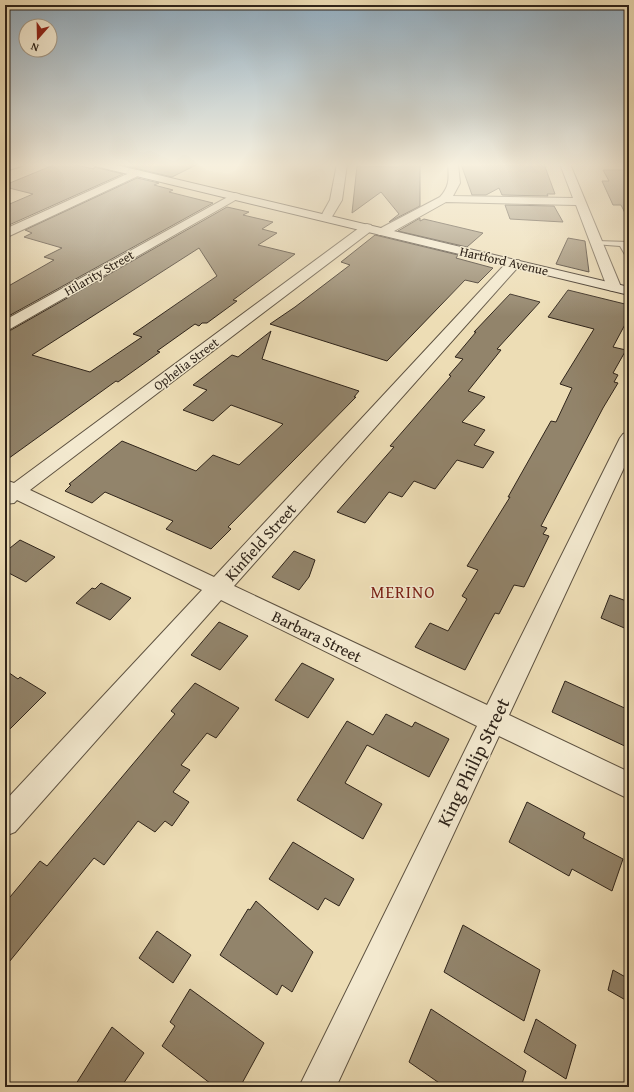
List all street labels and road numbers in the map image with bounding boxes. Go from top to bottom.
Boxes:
street label: Hartford Avenue [458,242,550,280]
street label: Hilarity Street [61,245,138,301]
street label: Ophelia Street [149,333,223,395]
street label: Kinfield Street [219,498,302,586]
street label: Barbara Street [268,604,366,668]
street label: King Philip Street [430,693,516,831]

